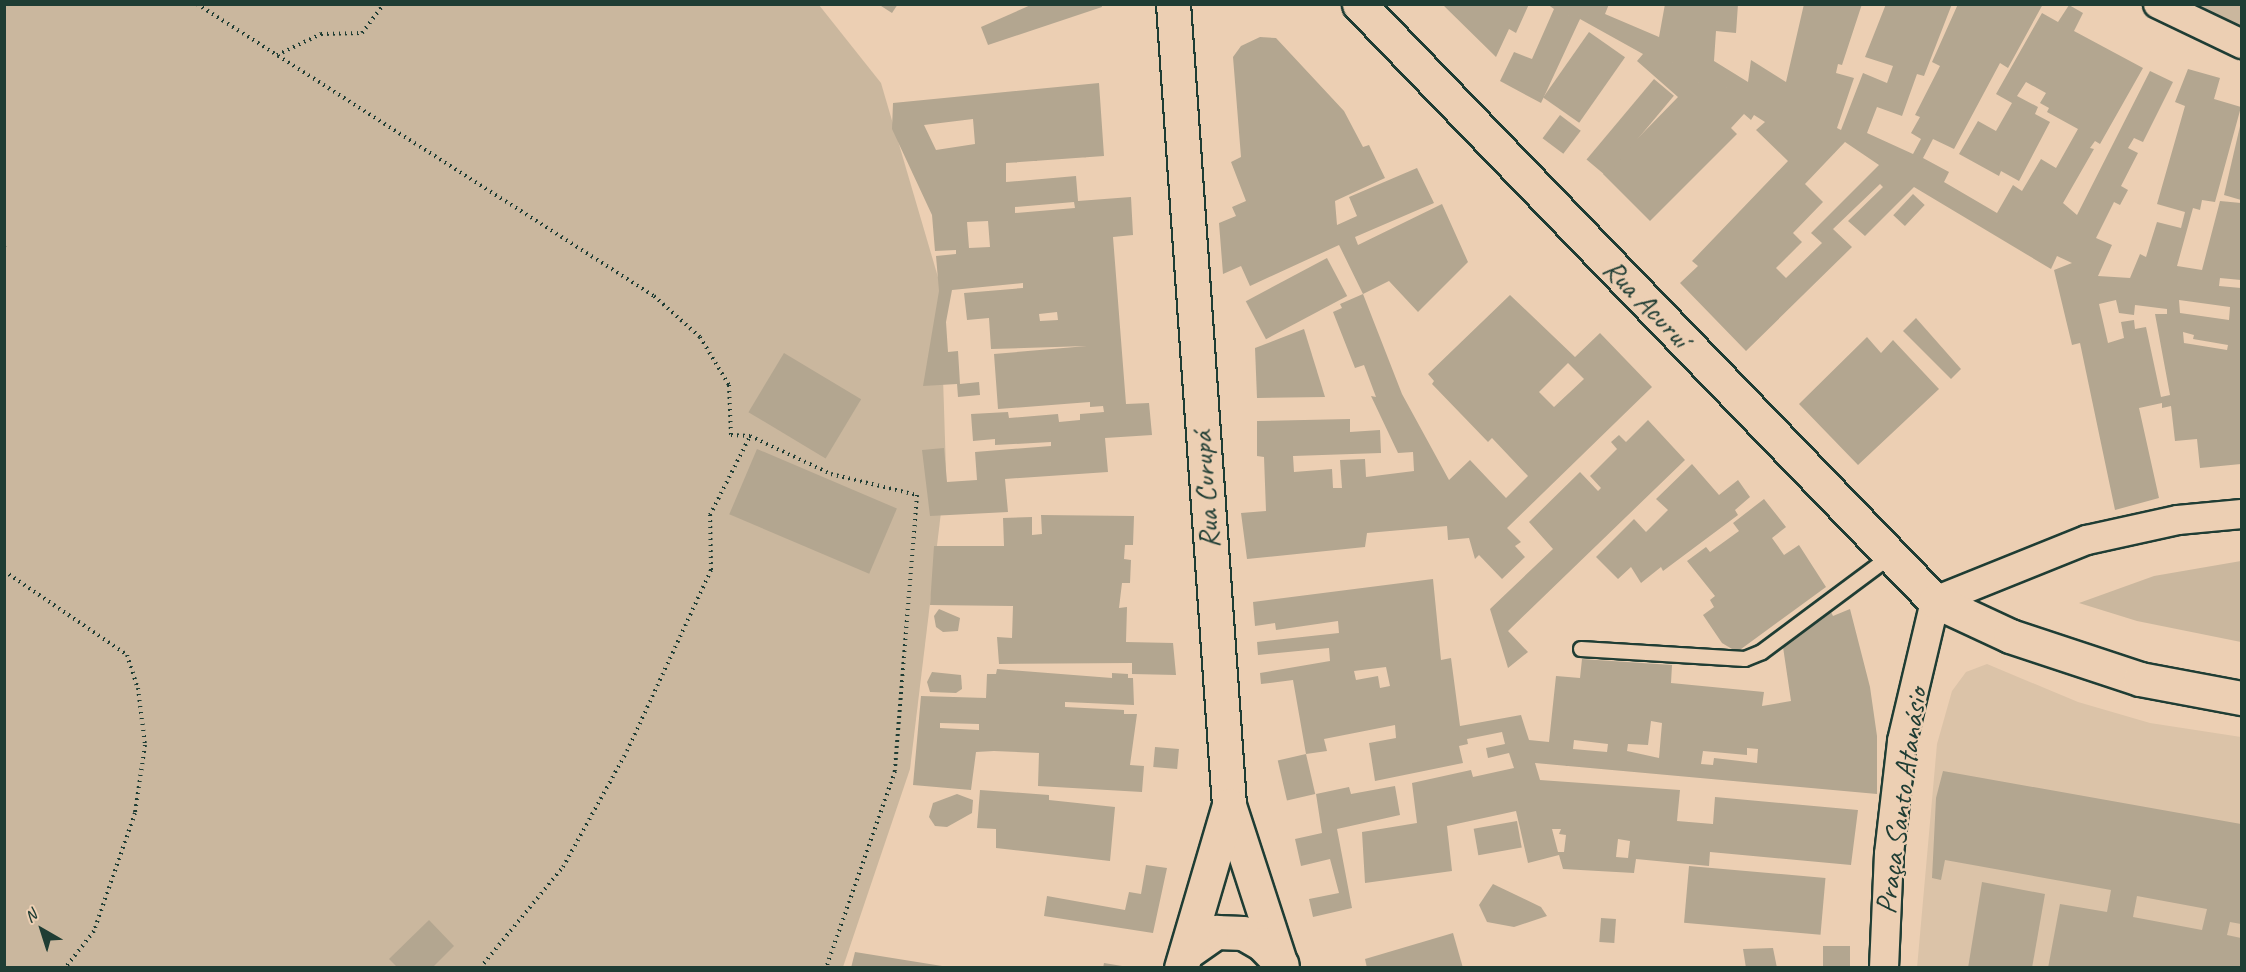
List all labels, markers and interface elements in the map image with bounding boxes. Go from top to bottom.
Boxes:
street label: Rua Acuruí [1596,251,1698,355]
street label: Rua Curupá [1183,430,1227,550]
street label: Praça Santo Atanásio [1867,685,1935,917]
north arrow [12,900,72,960]
text: N [21,905,41,927]

